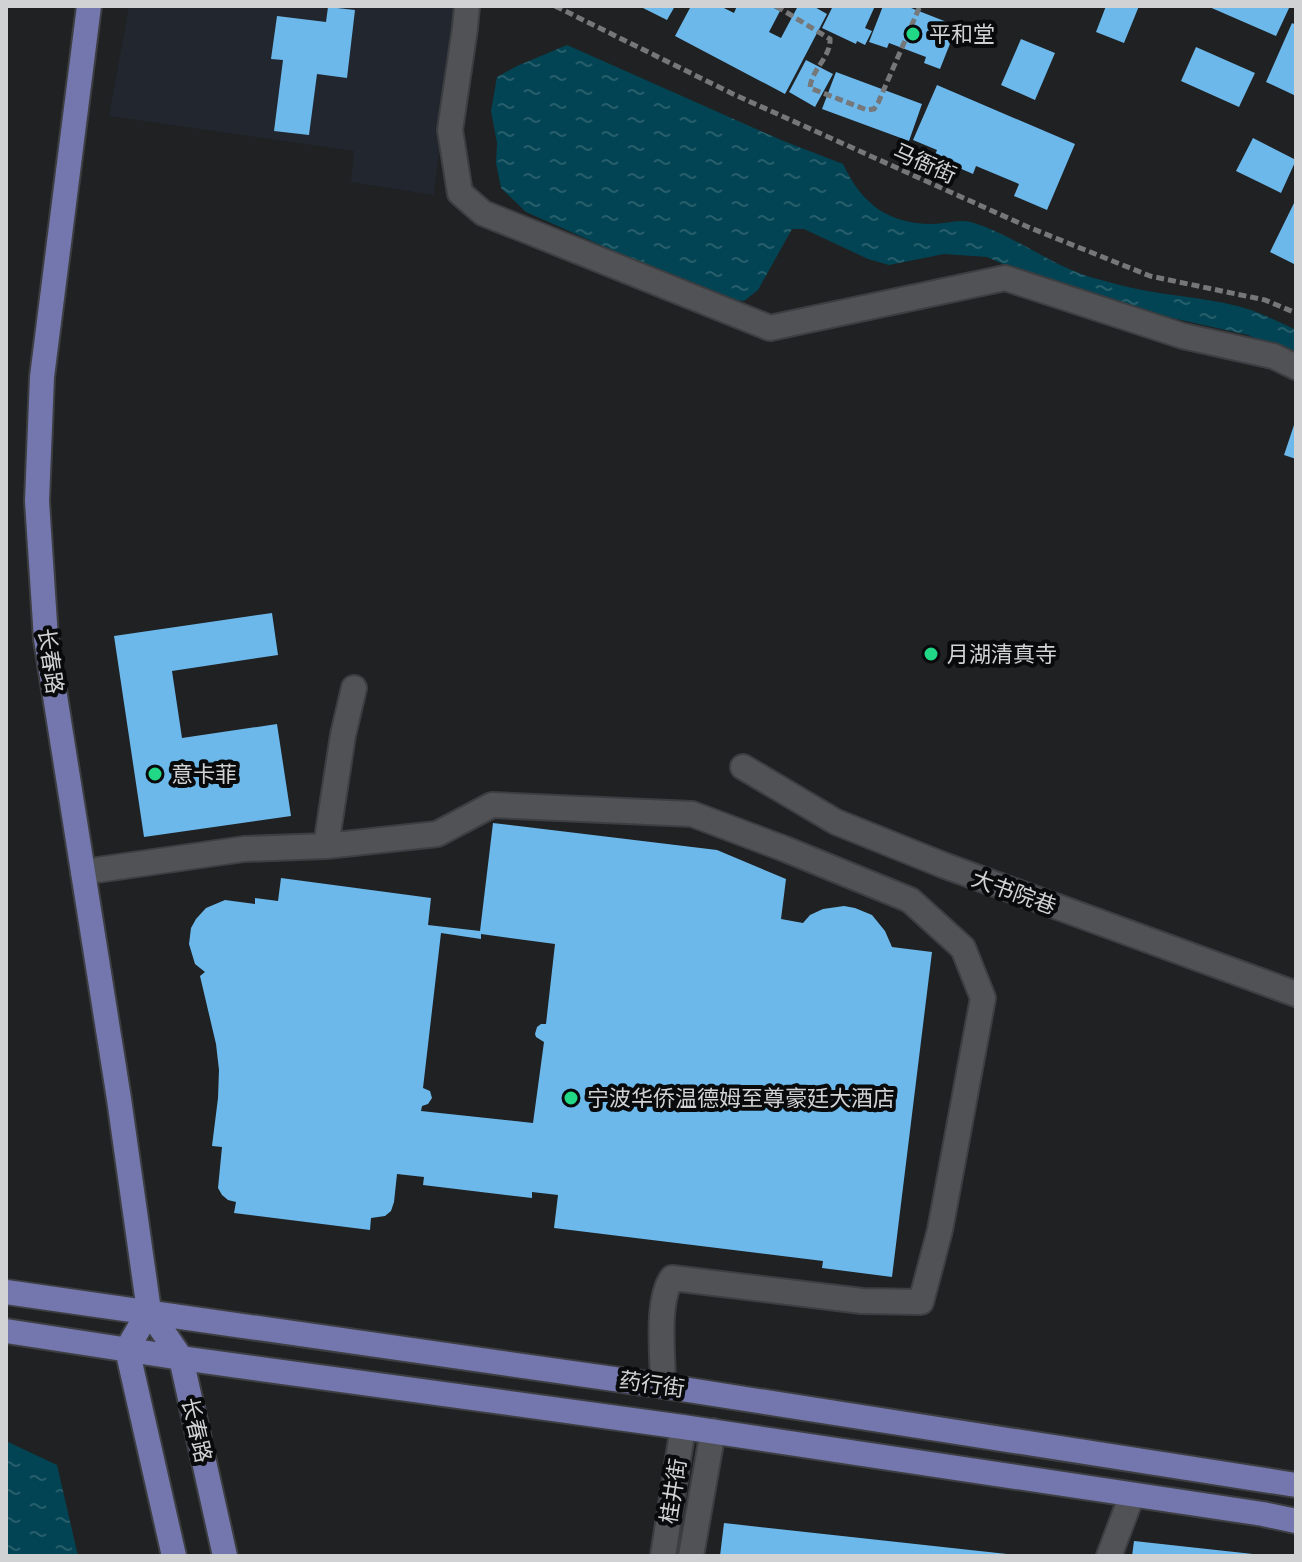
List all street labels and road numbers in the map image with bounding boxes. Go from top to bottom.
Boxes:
street label: 马衙街 [888,135,962,191]
street label: 长春路 [31,626,71,696]
street label: 大书院巷 [967,862,1061,922]
street label: 药行街 [617,1364,687,1404]
street label: 长春路 [174,1394,220,1466]
street label: 桂井街 [652,1456,694,1526]

